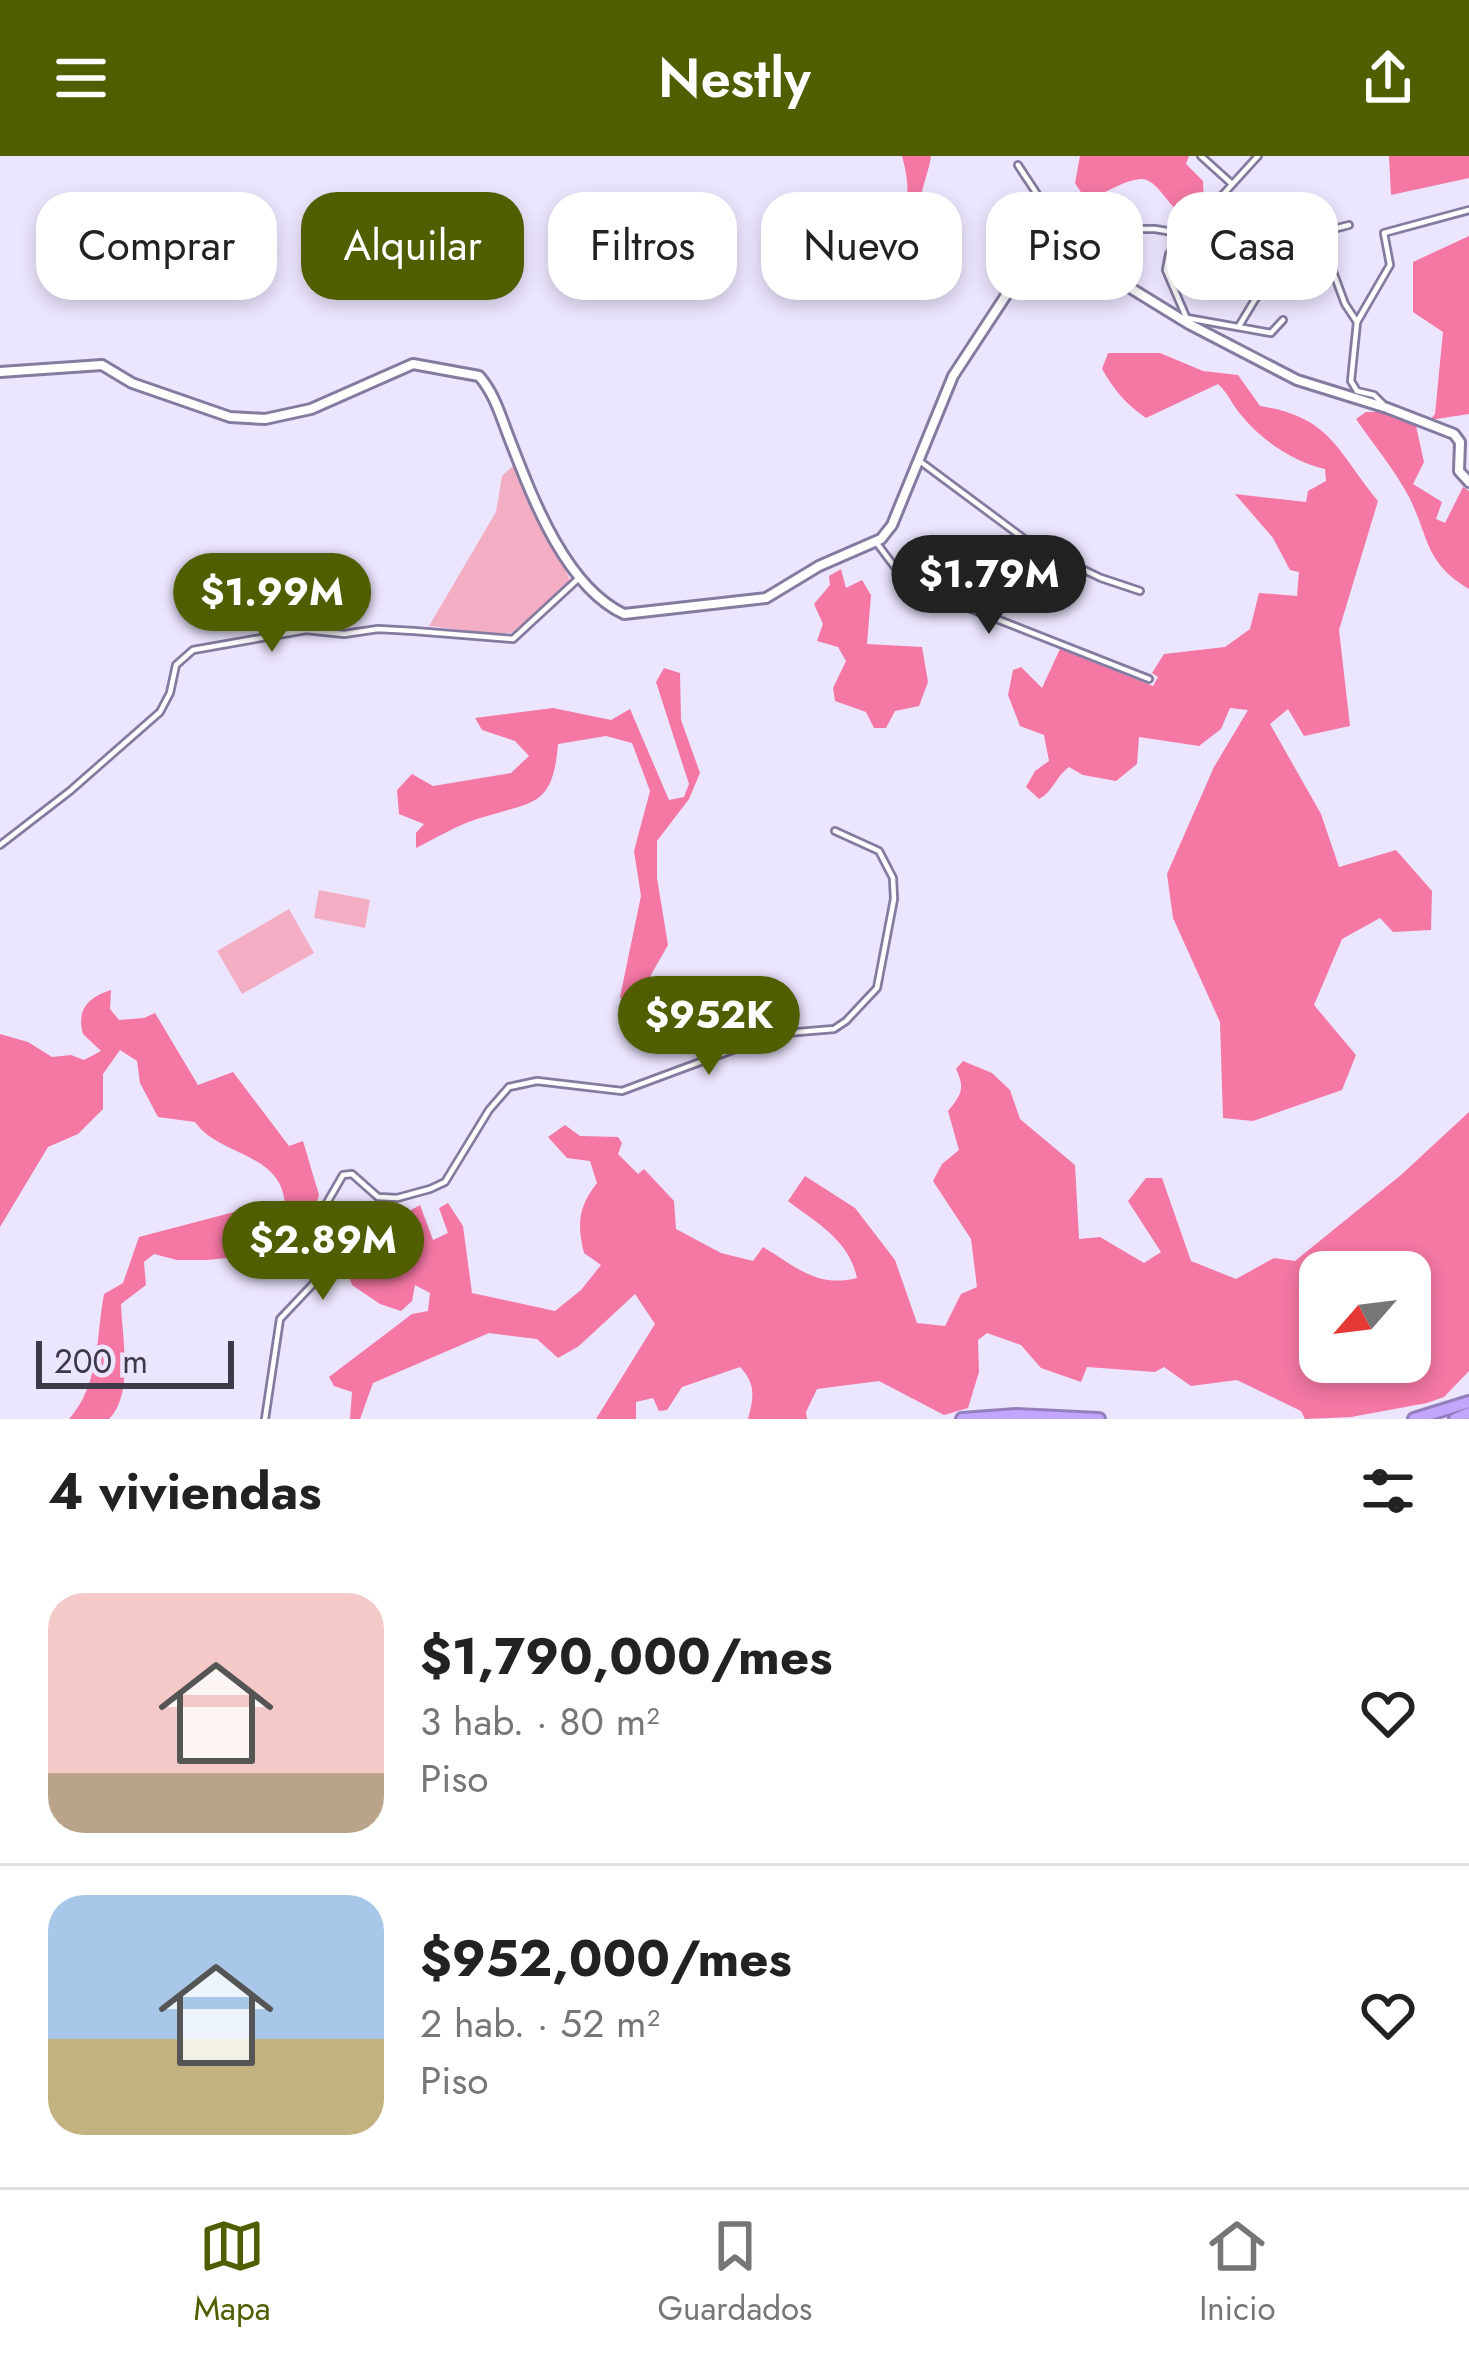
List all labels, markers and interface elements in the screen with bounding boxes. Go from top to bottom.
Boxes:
text: Nestly [658,39,811,117]
icon: menu [48,45,114,111]
icon: share [1355,45,1421,111]
chip: Comprar [36,192,277,300]
chip: Alquilar [301,192,524,300]
chip: Filtros [548,192,737,300]
chip: Nuevo [761,192,962,300]
chip: Piso [986,192,1143,300]
chip: Casa [1167,192,1338,300]
pin: $1.79M [891,535,1087,637]
text: $1.79M [918,545,1060,602]
pin: $1.99M [174,553,370,655]
text: $1.99M [200,563,344,620]
pin: $952K [625,976,793,1078]
text: $952K [645,986,773,1043]
pin: $2.89M [225,1201,421,1303]
text: $2.89M [249,1211,397,1268]
north arrow [1299,1251,1431,1383]
map controls [1299,1251,1431,1383]
scale bar [36,1335,234,1388]
text: 200 m [54,1338,148,1385]
text: 4 viviendas [48,1454,322,1528]
icon: filters [1355,1458,1421,1524]
text: $1,790,000/mes [420,1619,832,1693]
icon: home [144,1641,288,1785]
icon: heart [1355,1680,1421,1746]
text: 3 hab. · 80 m² [420,1693,660,1750]
text: Piso [420,1750,489,1807]
text: $952,000/mes [420,1921,792,1995]
icon: home [144,1943,288,2087]
icon: heart [1355,1982,1421,2048]
text: 2 hab. · 52 m² [420,1995,660,2052]
text: Piso [420,2052,489,2109]
tab: Mapa [193,2213,271,2332]
tab: Guardados [657,2213,812,2332]
tab: Inicio [1199,2213,1276,2332]

